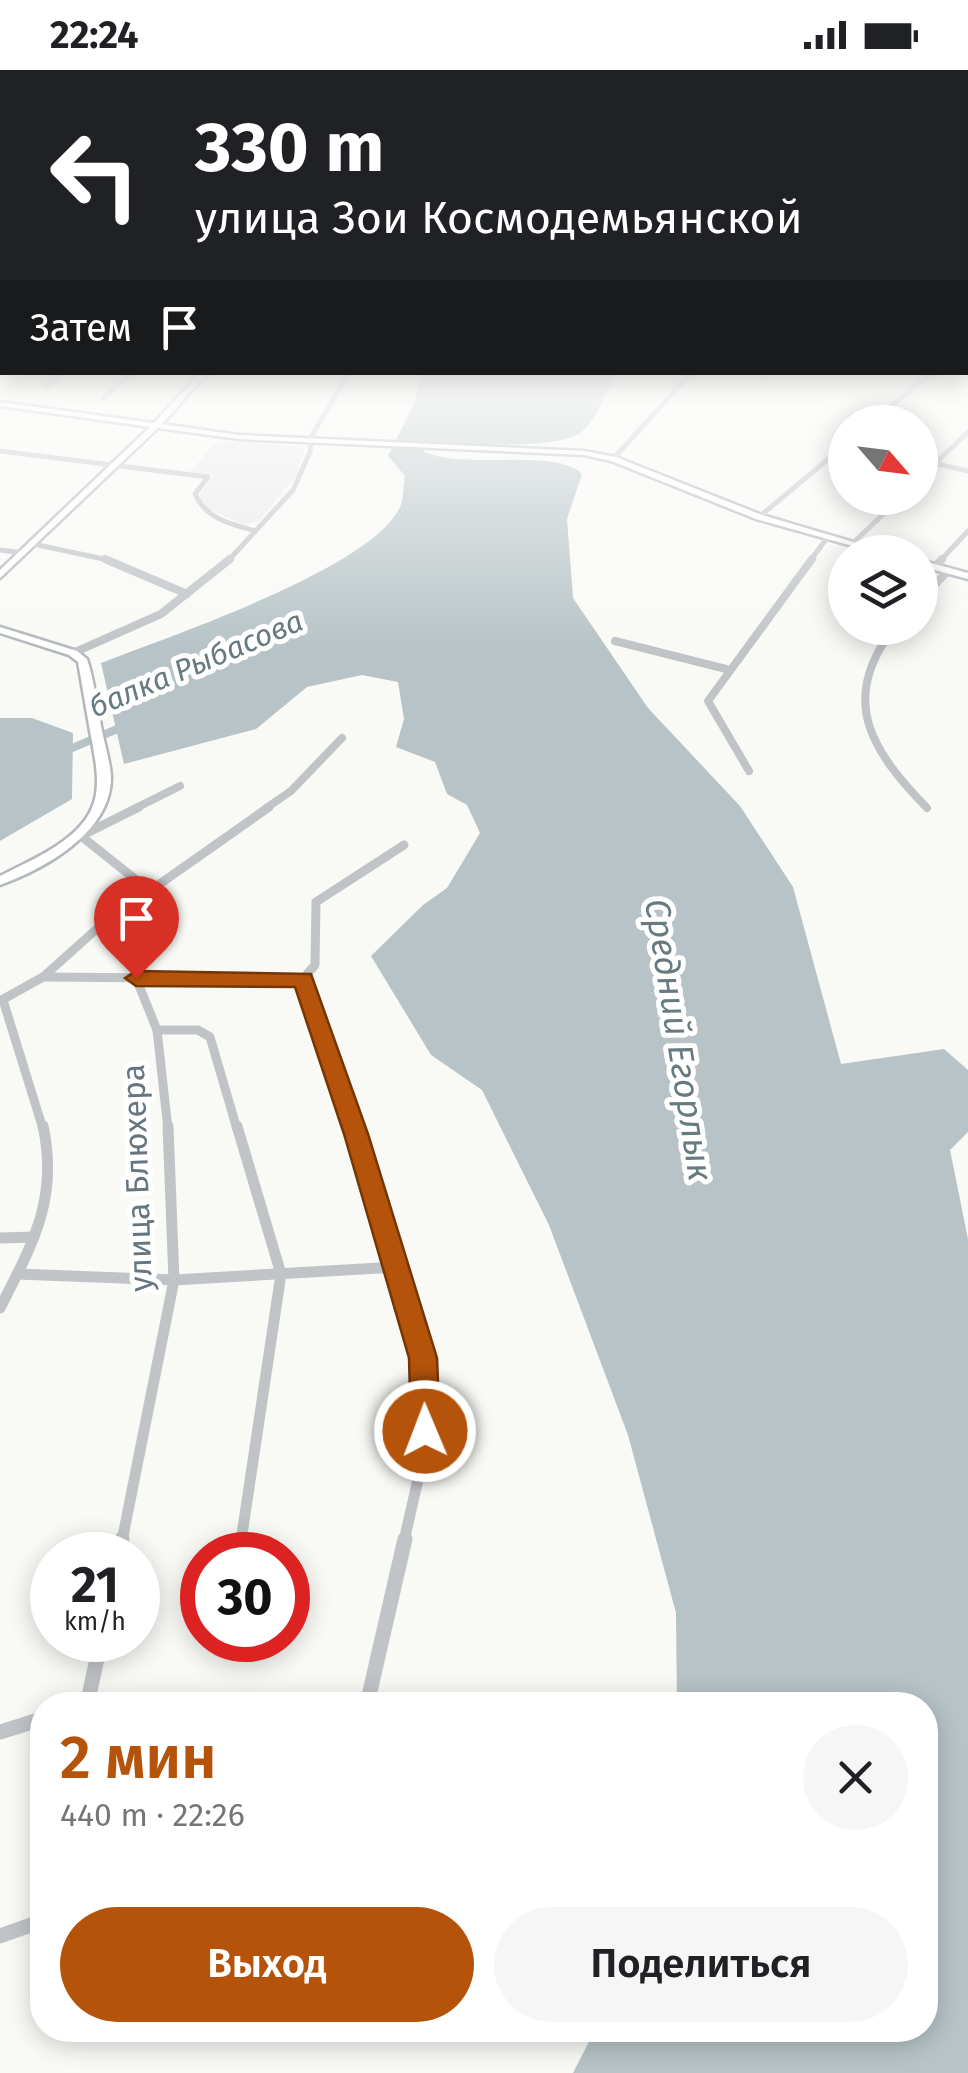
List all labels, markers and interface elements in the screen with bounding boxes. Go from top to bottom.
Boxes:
text: 22:24 [50,12,138,58]
text: 330 m [195,106,385,190]
icon: left [30,110,160,240]
text: улица Зои Космодемьянской [195,191,803,245]
icon: arrive [152,300,207,355]
text: Затем [30,305,132,351]
north arrow [828,405,938,515]
map controls [828,405,938,645]
button: layers [828,535,938,645]
water label: балка Рыбасова [84,603,308,725]
pin [94,876,179,979]
icon: arrive [109,891,164,946]
water label: Средний Егорлык [636,896,722,1184]
street label: улица Блюхера [114,1063,160,1293]
position arrow [373,1379,477,1483]
speed limit sign: 30 [180,1532,310,1662]
text: 21 [71,1555,119,1615]
text: km/h [64,1607,126,1637]
text: 2 мин [60,1722,216,1794]
button: close [803,1725,908,1830]
text: 440 m · 22:26 [60,1796,245,1834]
button: Выход [60,1907,474,2022]
button: Поделиться [494,1907,908,2022]

